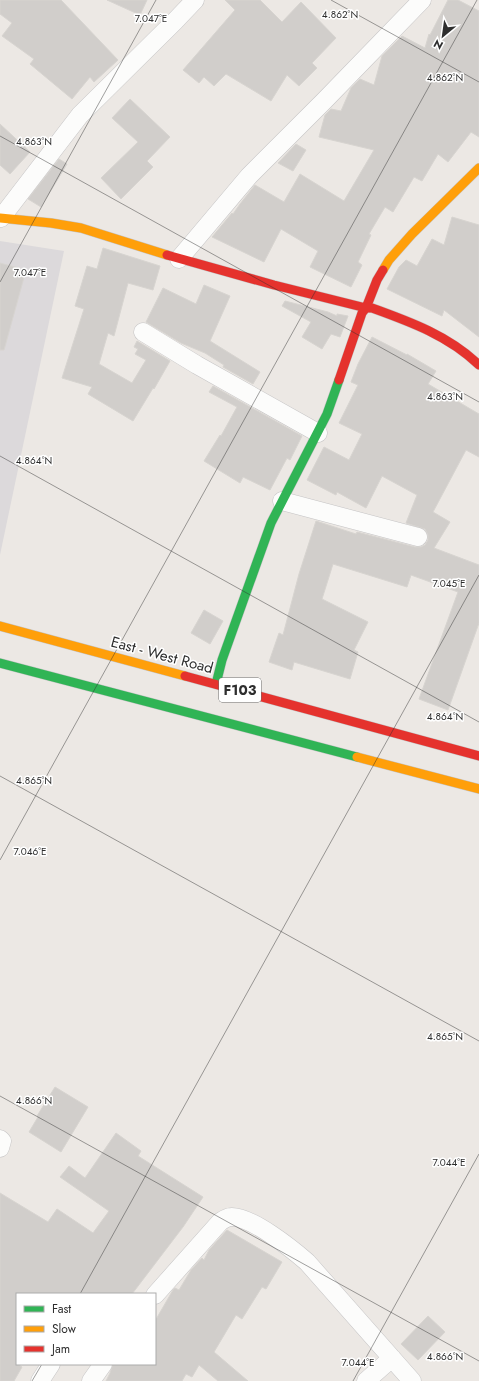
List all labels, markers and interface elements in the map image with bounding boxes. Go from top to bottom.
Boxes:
text: 4.862°N [322,7,358,22]
text: 7.047°E [135,11,167,26]
north arrow [423,16,463,56]
text: N [430,36,446,54]
text: 4.862°N [427,70,463,85]
text: 4.863°N [16,134,52,149]
text: 7.047°E [14,265,46,280]
text: 4.863°N [427,389,463,404]
text: 4.864°N [16,453,52,468]
text: 7.045°E [433,576,466,591]
street label: East - West Road [108,631,216,679]
road number: F103 [219,678,261,702]
text: 4.864°N [427,709,463,724]
text: 4.865°N [16,773,52,788]
text: 7.046°E [13,844,47,859]
text: 4.865°N [427,1029,463,1044]
text: 4.866°N [16,1093,52,1108]
text: 7.044°E [432,1155,466,1170]
legend [16,1293,156,1365]
text: Fast [52,1300,71,1318]
text: Slow [52,1320,77,1338]
text: Jam [50,1340,70,1358]
text: 4.866°N [427,1349,463,1364]
text: 7.044°E [341,1355,375,1370]

